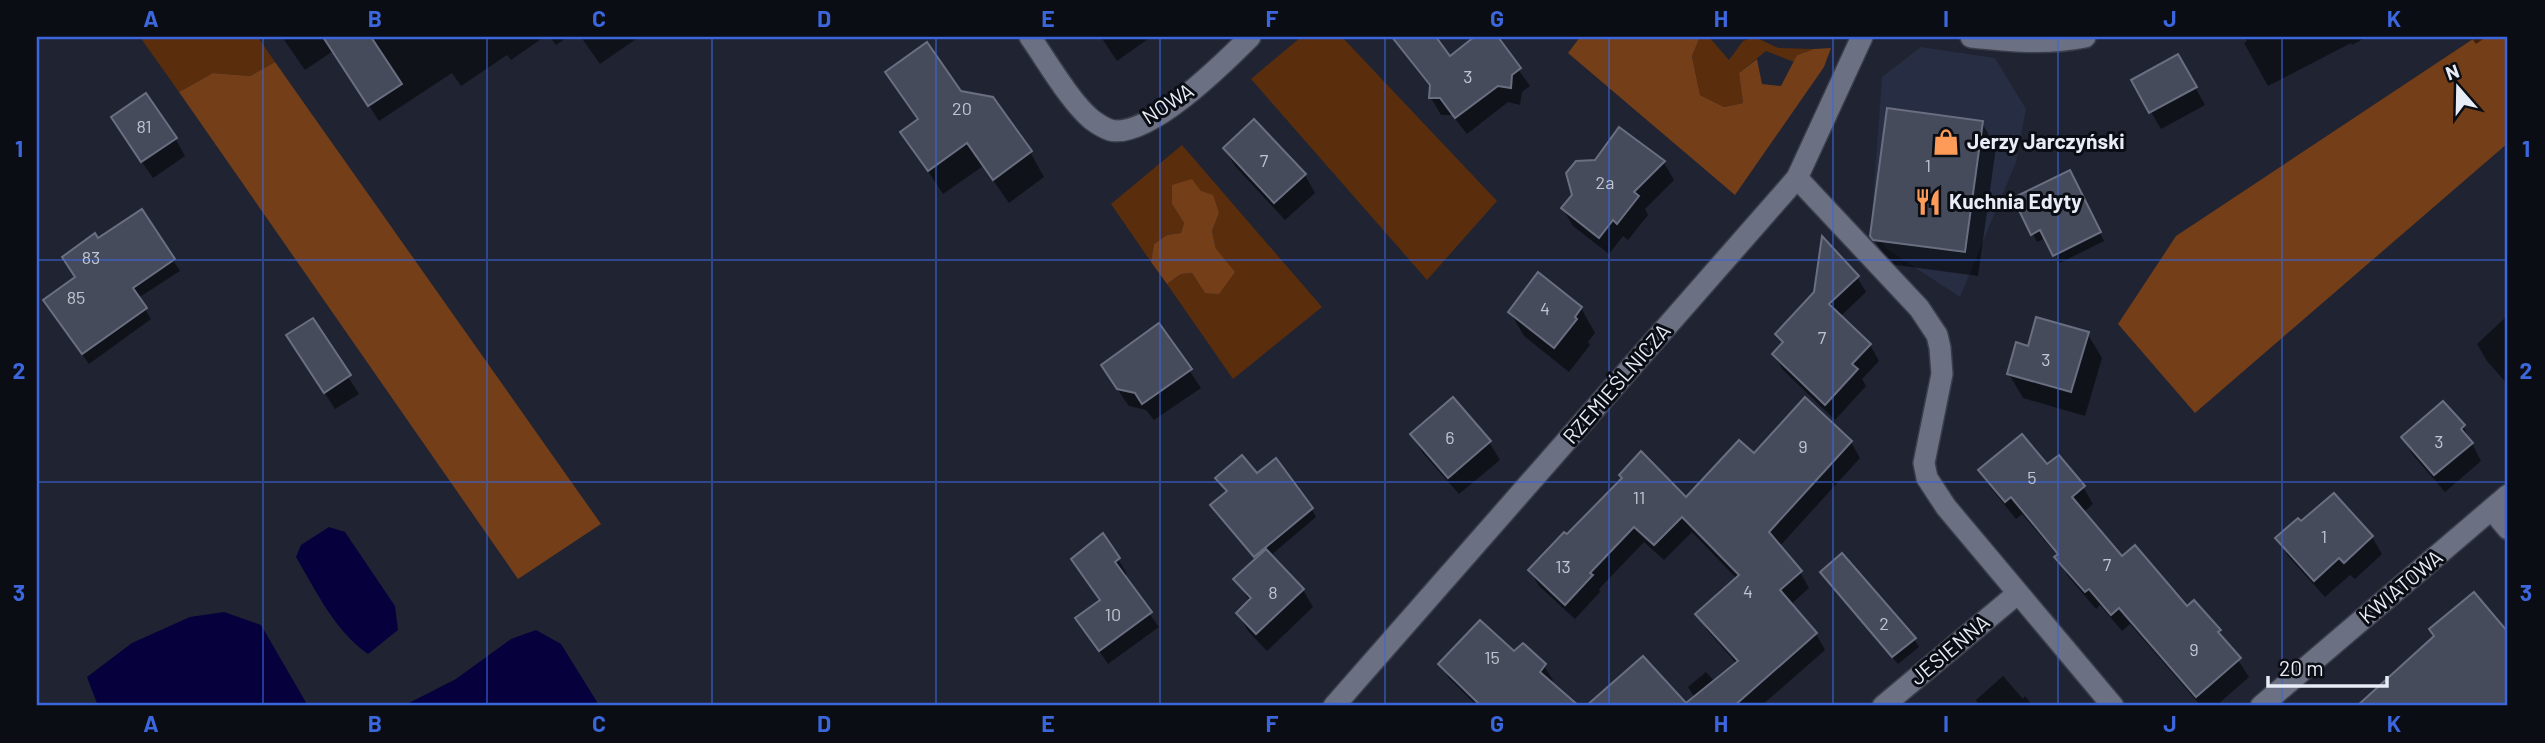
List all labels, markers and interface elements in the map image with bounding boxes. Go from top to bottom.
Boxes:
text: A [143,4,159,32]
text: B [368,4,382,32]
text: C [592,4,606,32]
text: D [817,4,831,32]
text: E [1041,4,1055,32]
text: F [1266,4,1279,32]
text: G [1490,4,1504,32]
text: H [1714,4,1728,32]
text: I [1943,4,1949,32]
text: J [2163,4,2177,32]
text: K [2387,4,2401,32]
north arrow [2422,52,2492,122]
text: N [2442,59,2462,85]
house number: 3 [1463,65,1473,87]
street label: NOWA [1137,77,1198,129]
house number: 20 [952,97,972,119]
house number: 81 [136,115,152,137]
shop icon: Jerzy Jarczyński [1931,127,1961,157]
place label: Jerzy Jarczyński [1967,128,2125,153]
text: 1 [15,134,23,162]
text: 1 [2522,134,2530,162]
house number: 7 [1260,149,1269,171]
house number: 1 [1925,154,1931,176]
house number: 2a [1596,171,1614,193]
restaurant icon: Kuchnia Edyty [1913,187,1943,217]
place label: Kuchnia Edyty [1949,188,2082,213]
house number: 83 [82,246,100,268]
house number: 85 [67,286,85,308]
house number: 4 [1540,297,1550,319]
street label: RZEMIEŚLNICZA [1557,318,1675,448]
house number: 7 [1818,326,1827,348]
house number: 3 [2041,348,2051,370]
text: 2 [13,356,25,384]
text: 2 [2520,356,2532,384]
house number: 6 [1445,426,1455,448]
house number: 3 [2434,430,2444,452]
house number: 9 [1798,435,1808,457]
house number: 5 [2027,466,2037,488]
house number: 11 [1633,486,1645,508]
house number: 1 [2321,525,2327,547]
street label: KWIATOWA [2353,544,2447,628]
house number: 7 [2103,553,2112,575]
house number: 13 [1555,555,1571,577]
text: 3 [13,578,25,606]
text: 3 [2520,578,2532,606]
house number: 4 [1743,580,1753,602]
house number: 8 [1268,581,1278,603]
house number: 10 [1105,603,1121,625]
street label: JESIENNA [1904,608,1994,689]
house number: 2 [1879,612,1889,634]
house number: 9 [2189,638,2199,660]
scale bar [2268,645,2388,689]
house number: 15 [1484,646,1500,668]
text: 20 m [2279,655,2324,680]
text: A [143,709,159,737]
text: B [368,709,382,737]
text: C [592,709,606,737]
text: D [817,709,831,737]
text: E [1041,709,1055,737]
text: F [1266,709,1279,737]
text: G [1490,709,1504,737]
text: H [1714,709,1728,737]
text: I [1943,709,1949,737]
text: J [2163,709,2177,737]
text: K [2387,709,2401,737]

